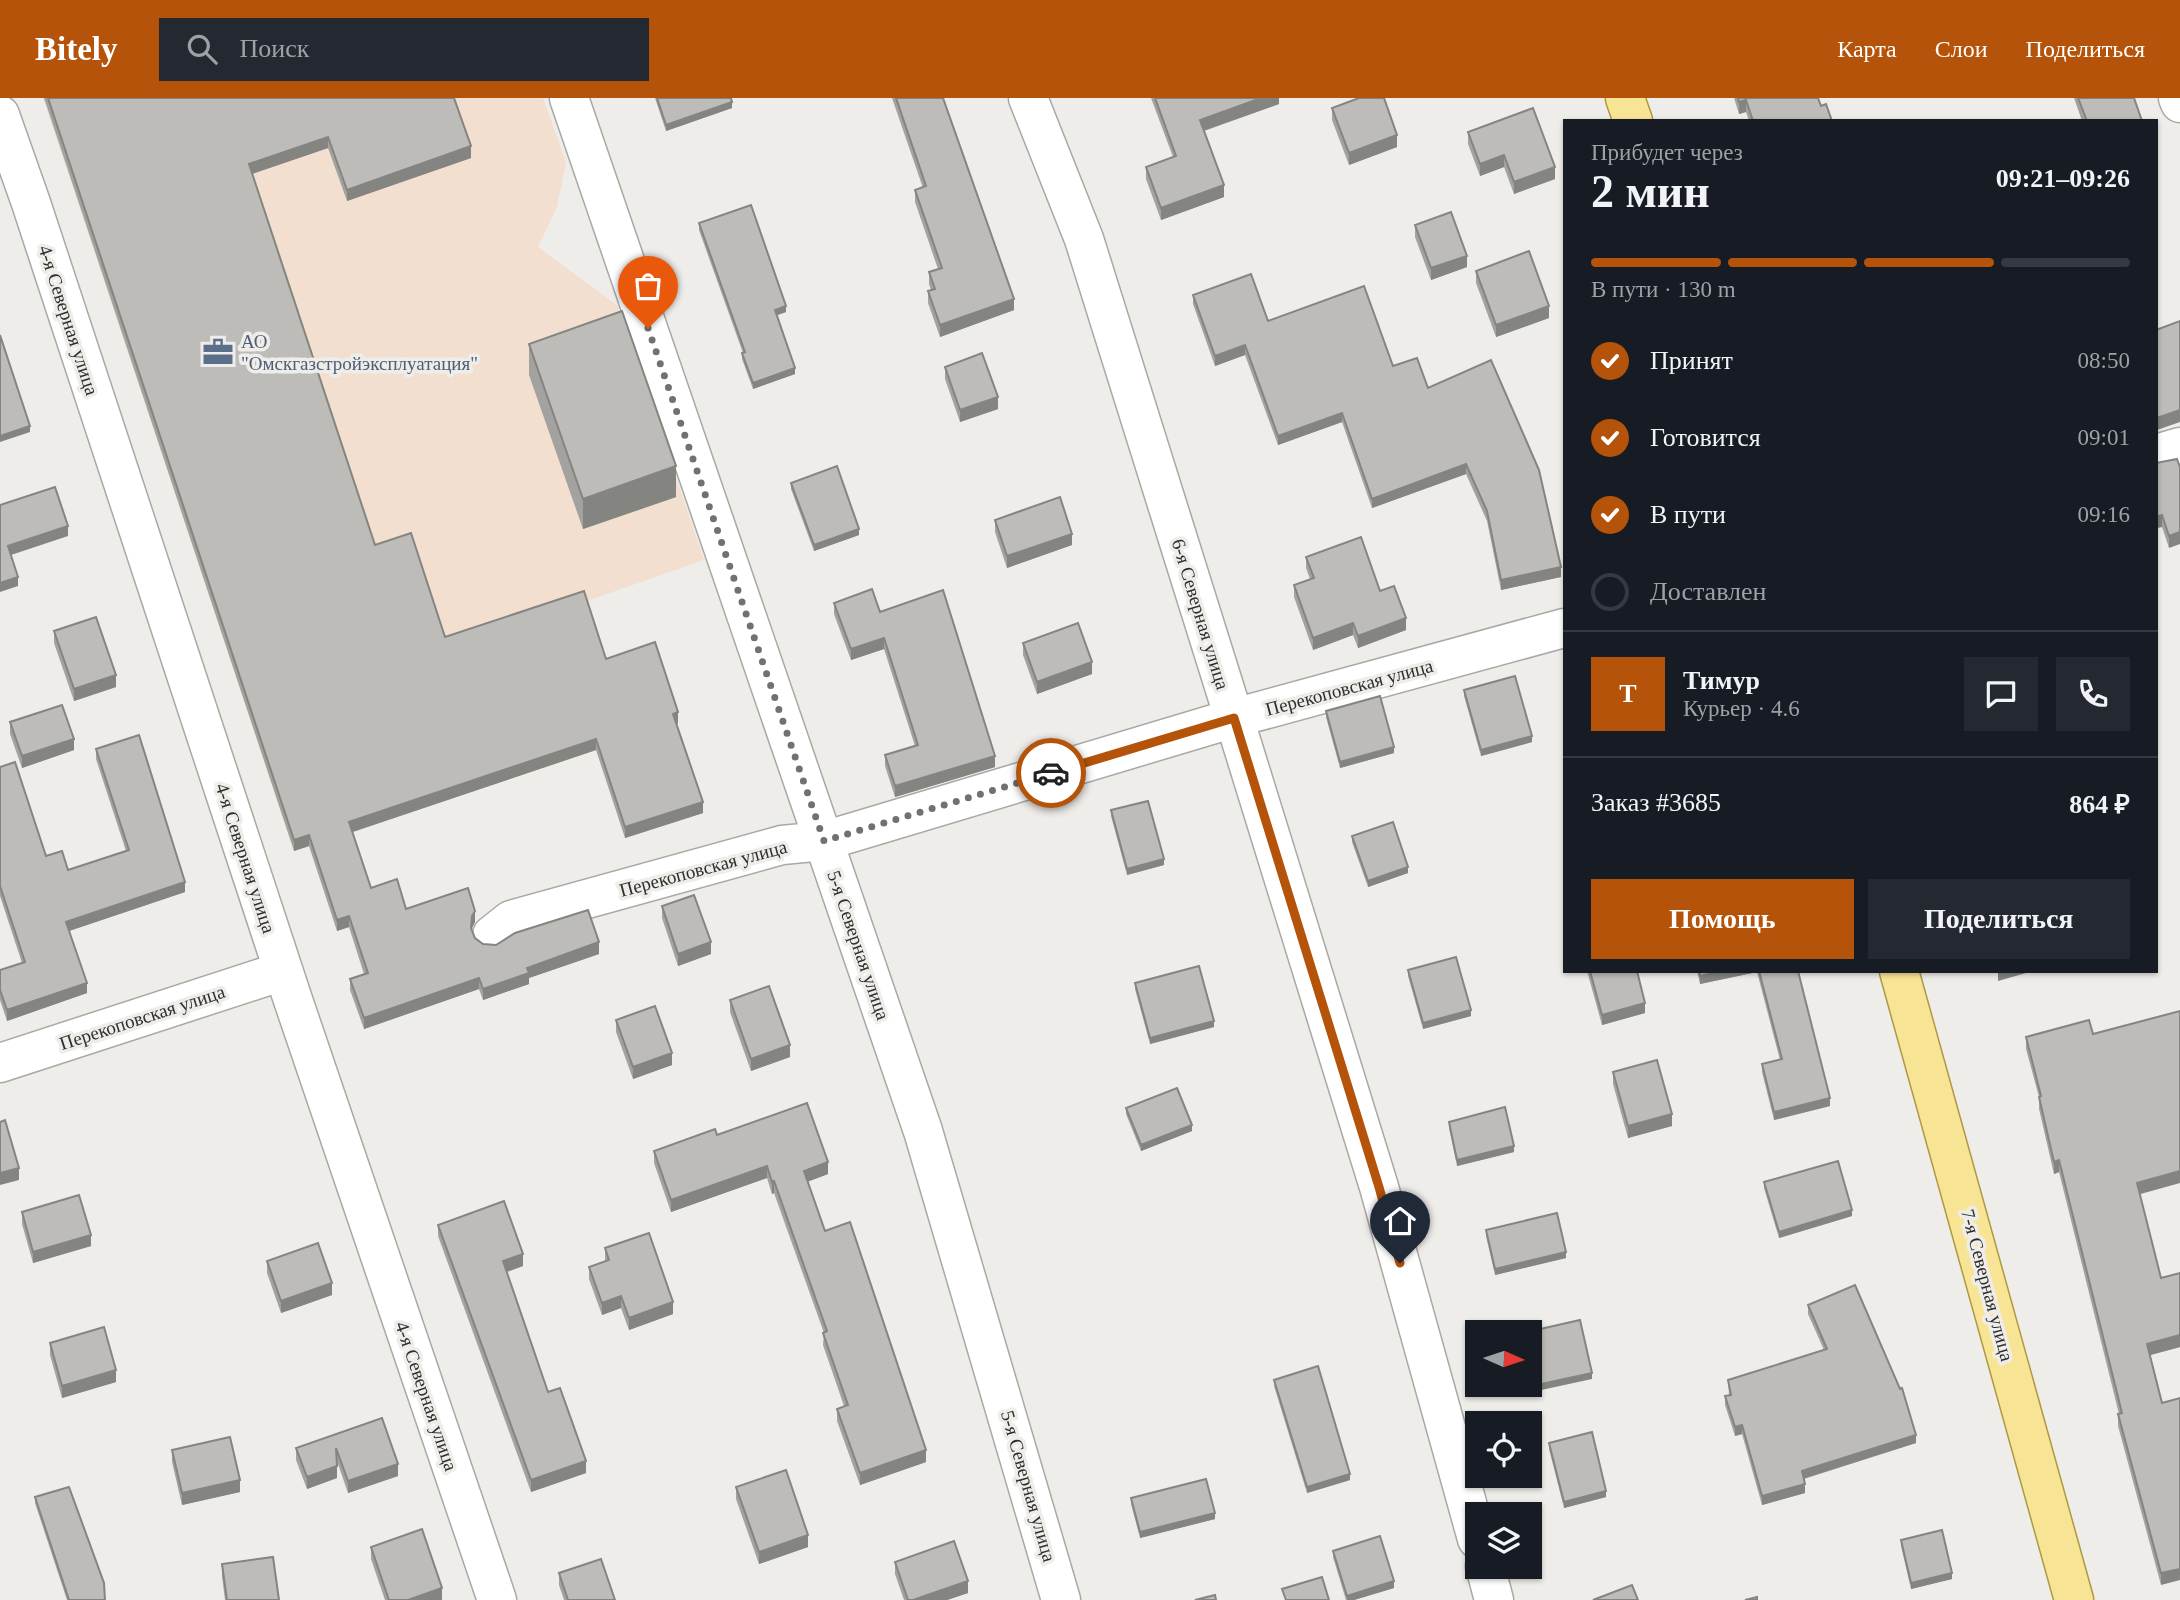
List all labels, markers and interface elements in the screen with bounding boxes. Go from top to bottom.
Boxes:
search box [159,18,649,81]
icon: search [183,30,221,68]
text: Bitely [35,31,117,67]
text: Поиск [239,34,309,63]
text: Карта [1837,36,1897,62]
text: Слои [1935,36,1988,62]
text: Поделиться [2026,36,2145,62]
text: Прибудет через [1591,140,1743,165]
text: 09:21–09:26 [1996,164,2130,193]
text: 2 мин [1591,166,1710,217]
street label: 4-я Северная улица [34,243,103,398]
pin [618,256,678,328]
icon: bag [629,267,667,305]
text: В пути · 130 m [1591,277,1736,302]
place label: АО "Омскгазстройэксплуатация" [241,331,478,374]
office icon: АО "Омскгазстройэксплуатация" [201,335,235,369]
icon: check [1591,342,1629,380]
text: Принят [1650,346,1733,375]
text: 08:50 [2078,348,2130,373]
icon: check [1591,419,1629,457]
text: Готовится [1650,423,1761,452]
text: 09:01 [2078,425,2130,450]
icon: check [1591,496,1629,534]
text: В пути [1650,500,1726,529]
text: 09:16 [2078,502,2130,527]
street label: 6-я Северная улица [1168,536,1234,693]
text: Доставлен [1650,577,1767,606]
street label: Перекоповская улица [1263,655,1436,720]
button: chat [1964,657,2038,731]
button: phone [2056,657,2130,731]
text: Тимур [1683,666,1760,695]
text: Т [1619,679,1637,708]
text: Курьер · 4.6 [1683,696,1800,721]
courier [1016,738,1086,808]
icon: car [1032,754,1070,792]
street label: 4-я Северная улица [211,781,280,936]
text: Заказ #3685 [1591,788,1721,817]
text: 864 ₽ [2069,790,2130,819]
street label: Перекоповская улица [617,836,790,901]
street label: 5-я Северная улица [823,868,894,1023]
button: Помощь [1591,879,1854,959]
button: Поделиться [1868,879,2130,959]
street label: Перекоповская улица [57,981,228,1054]
pin [1370,1191,1430,1263]
icon: home [1381,1202,1419,1240]
street label: 7-я Северная улица [1957,1207,2018,1364]
street label: 4-я Северная улица [391,1319,462,1474]
north arrow [1465,1320,1542,1396]
map controls [1465,1320,1542,1579]
street label: 5-я Северная улица [997,1408,1060,1565]
button: locate [1465,1411,1542,1488]
button: layers [1465,1502,1542,1579]

